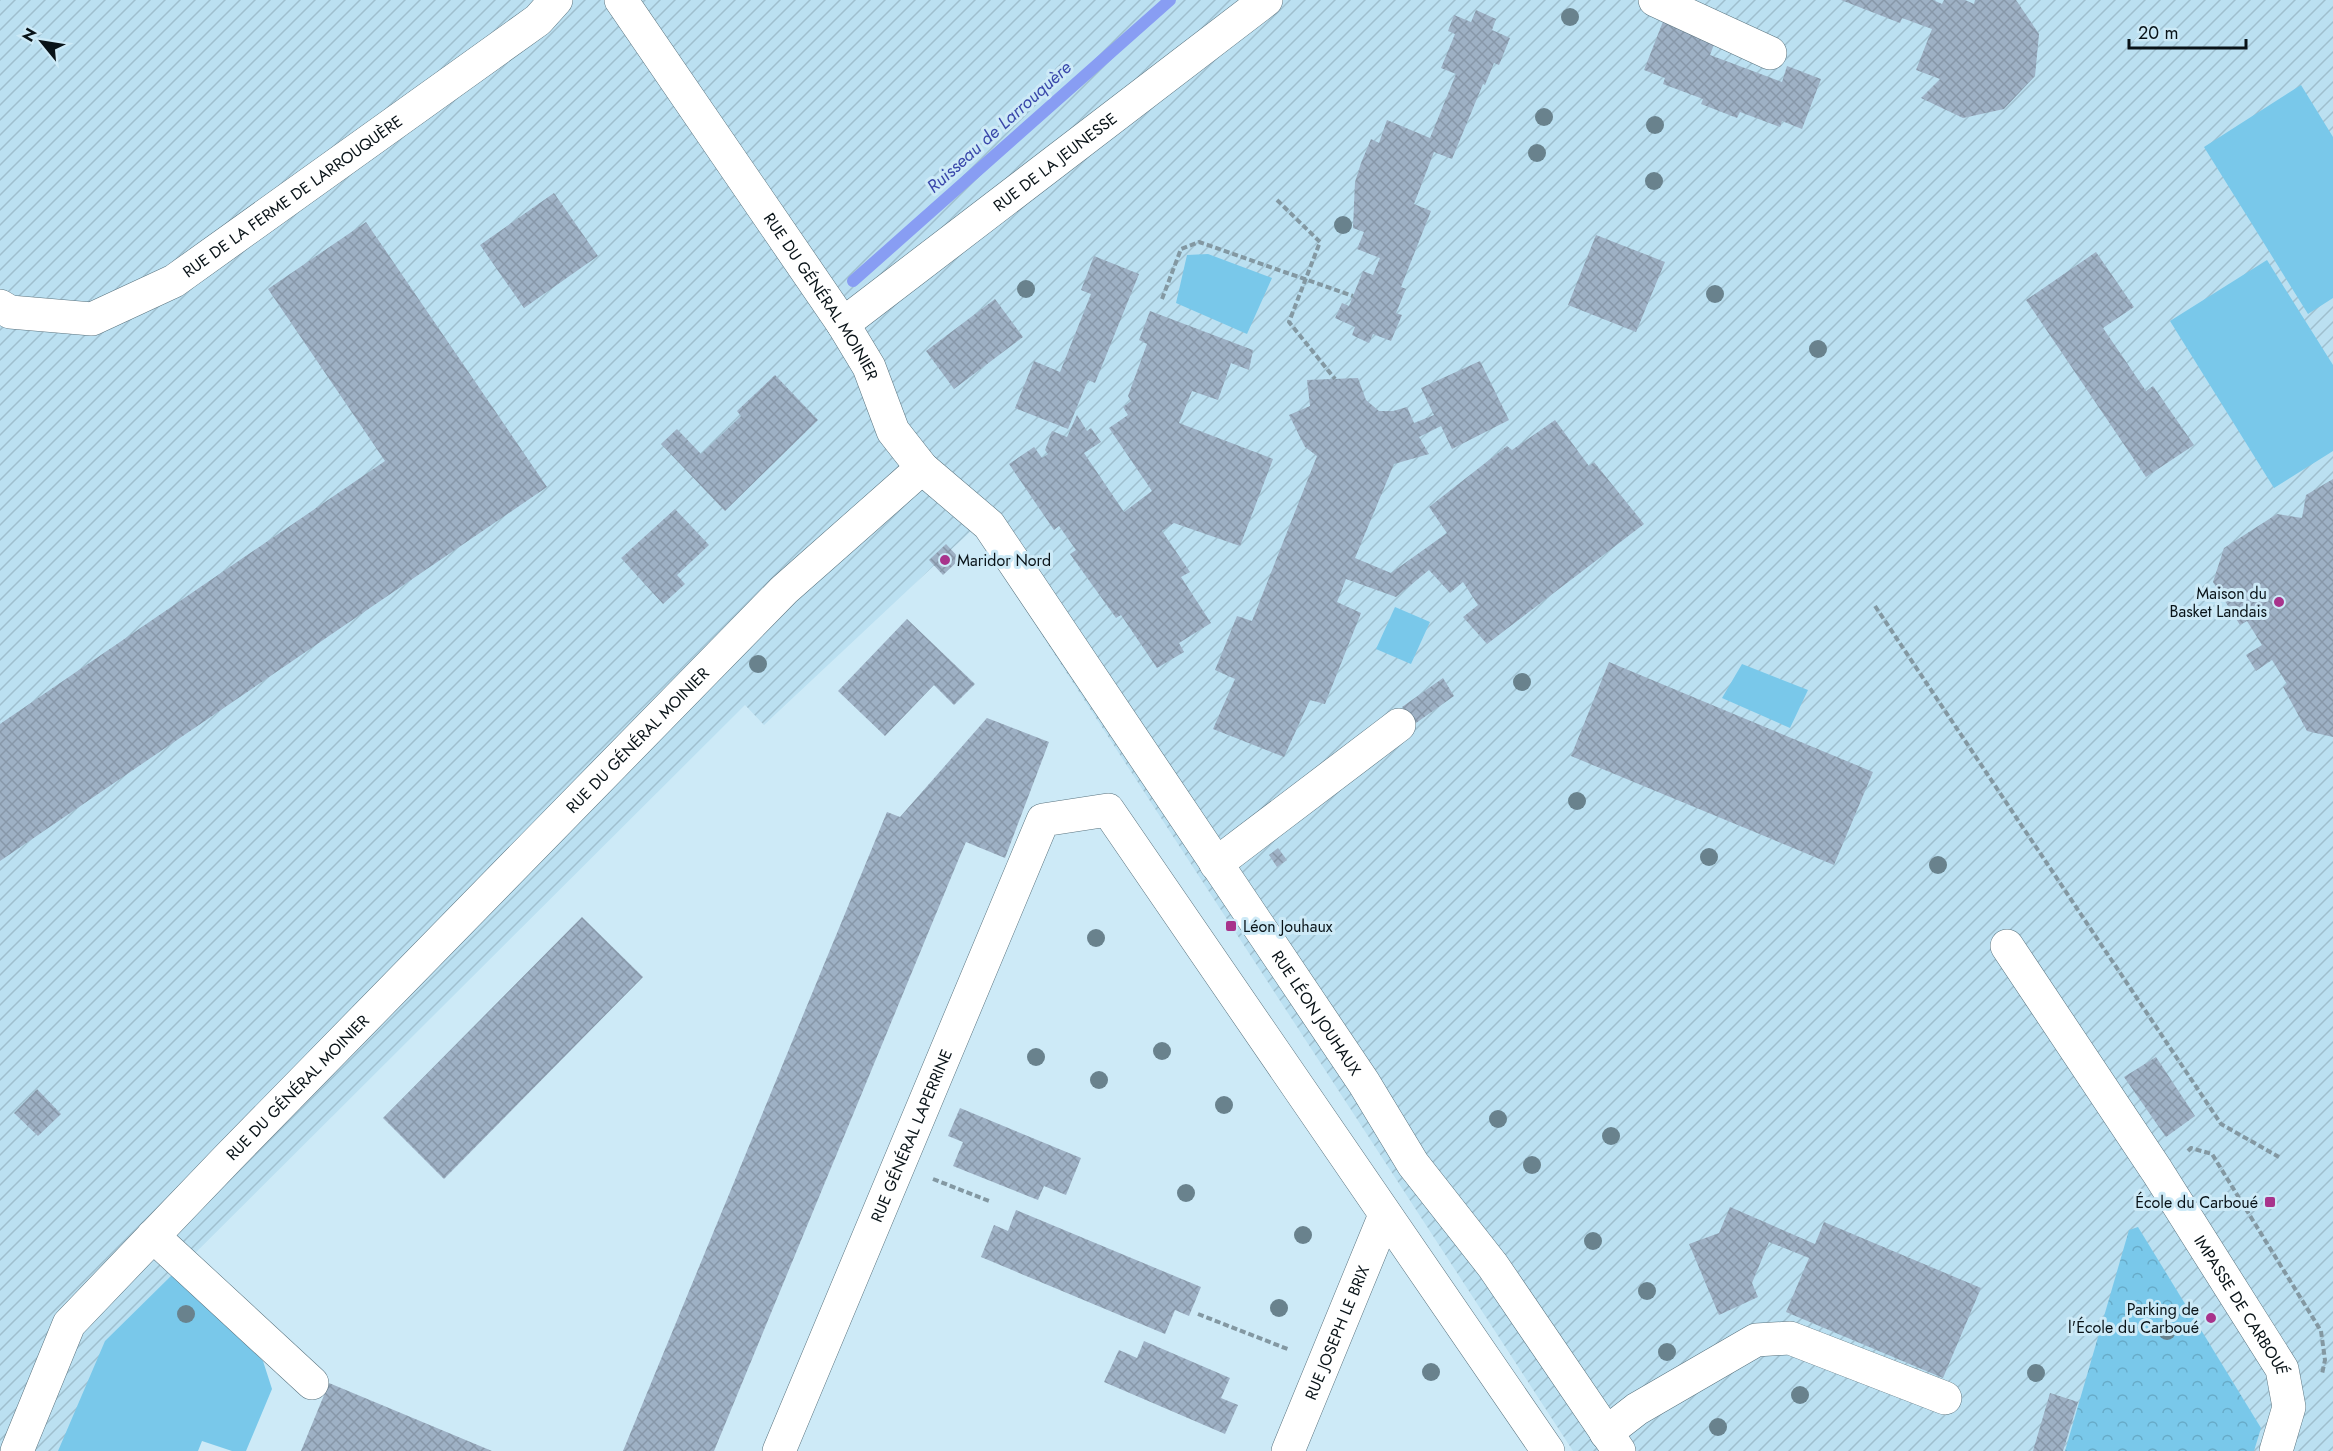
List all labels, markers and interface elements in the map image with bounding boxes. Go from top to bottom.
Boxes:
north arrow [12,12,72,72]
scale bar [2129,12,2246,50]
text: 20 m [2138,20,2178,46]
text: N [16,23,43,46]
water label: Ruisseau de Larrouquère [921,55,1077,199]
street label: RUE DE LA JEUNESSE [988,107,1122,217]
street label: RUE DE LA FERME DE LARROUQUÈRE [178,109,407,283]
street label: RUE DU GÉNÉRAL MOINIER [758,208,884,383]
place label: Maridor Nord [957,549,1051,572]
marker: Maridor Nord [938,553,952,567]
place label: Maison du Basket Landais [2170,582,2267,623]
marker: Maison du Basket Landais [2272,595,2286,609]
street label: RUE DU GÉNÉRAL MOINIER [560,662,714,818]
place label: Léon Jouhaux [1243,915,1333,938]
marker: Léon Jouhaux [1224,919,1238,933]
street label: RUE LÉON JOUHAUX [1267,946,1367,1080]
street label: RUE DU GÉNÉRAL MOINIER [220,1009,374,1165]
street label: RUE GÉNÉRAL LAPERRINE [865,1045,957,1226]
place label: École du Carboué [2135,1191,2258,1214]
marker: École du Carboué [2263,1195,2277,1209]
street label: IMPASSE DE CARBOUÉ [2189,1231,2294,1376]
street label: RUE JOSEPH LE BRIX [1299,1262,1375,1403]
place label: Parking de l'École du Carboué [2068,1298,2199,1339]
marker: Parking de l'École du Carboué [2204,1311,2218,1325]

